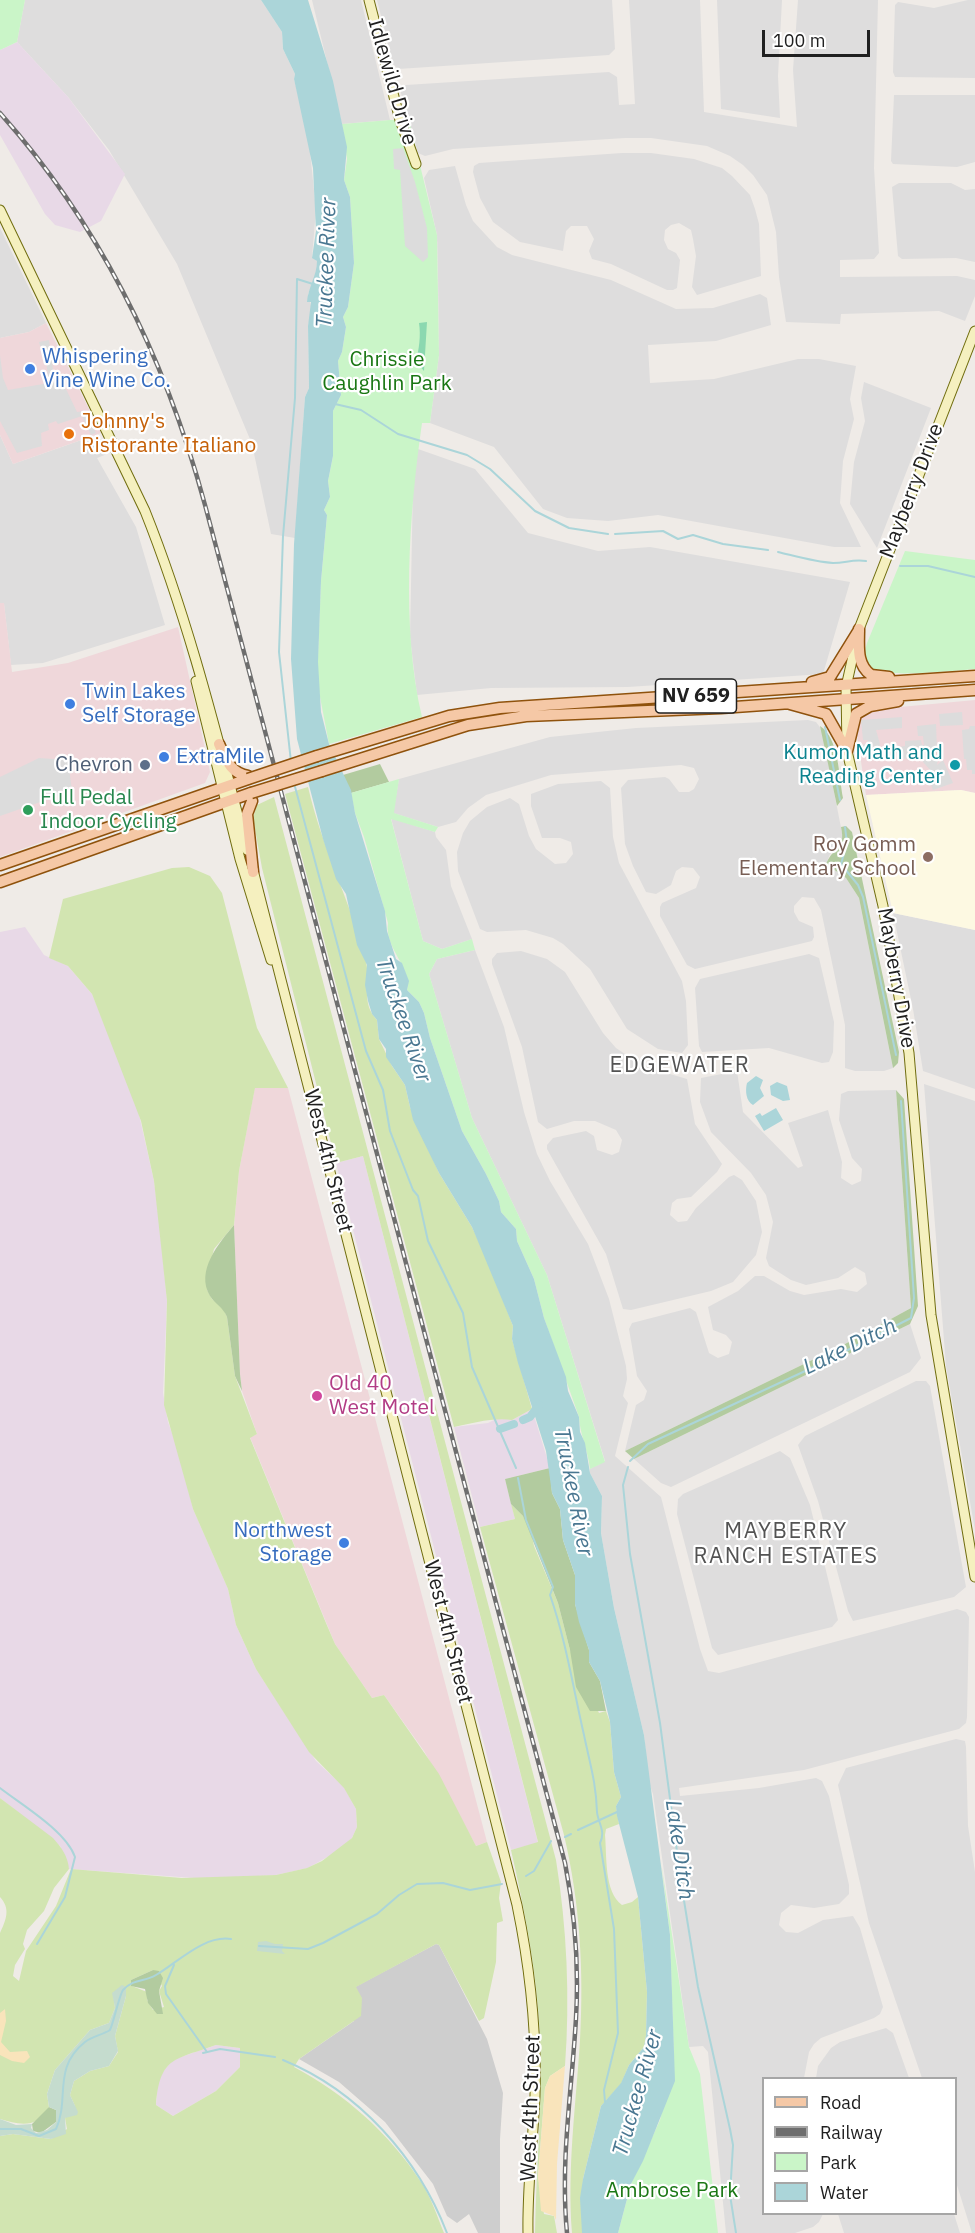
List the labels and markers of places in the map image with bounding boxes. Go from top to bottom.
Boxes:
place label: Whispering Vine Wine Co. [42,344,171,394]
marker: Whispering Vine Wine Co. [23,362,37,376]
place label: Johnny's Ristorante Italiano [81,409,256,459]
marker: Johnny's Ristorante Italiano [62,427,76,441]
place label: Twin Lakes Self Storage [82,679,196,729]
marker: Twin Lakes Self Storage [63,697,77,711]
place label: Kumon Math and Reading Center [783,740,943,790]
place label: ExtraMile [176,744,265,770]
marker: ExtraMile [157,750,171,764]
place label: Chevron [55,752,133,778]
marker: Chevron [138,758,152,772]
marker: Kumon Math and Reading Center [948,758,962,772]
place label: Full Pedal Indoor Cycling [40,785,177,835]
marker: Full Pedal Indoor Cycling [21,803,35,817]
place label: Roy Gomm Elementary School [739,832,916,882]
marker: Roy Gomm Elementary School [921,850,935,864]
place label: Old 40 West Motel [329,1371,435,1421]
marker: Old 40 West Motel [310,1389,324,1403]
place label: Northwest Storage [233,1518,332,1568]
marker: Northwest Storage [337,1536,351,1550]

